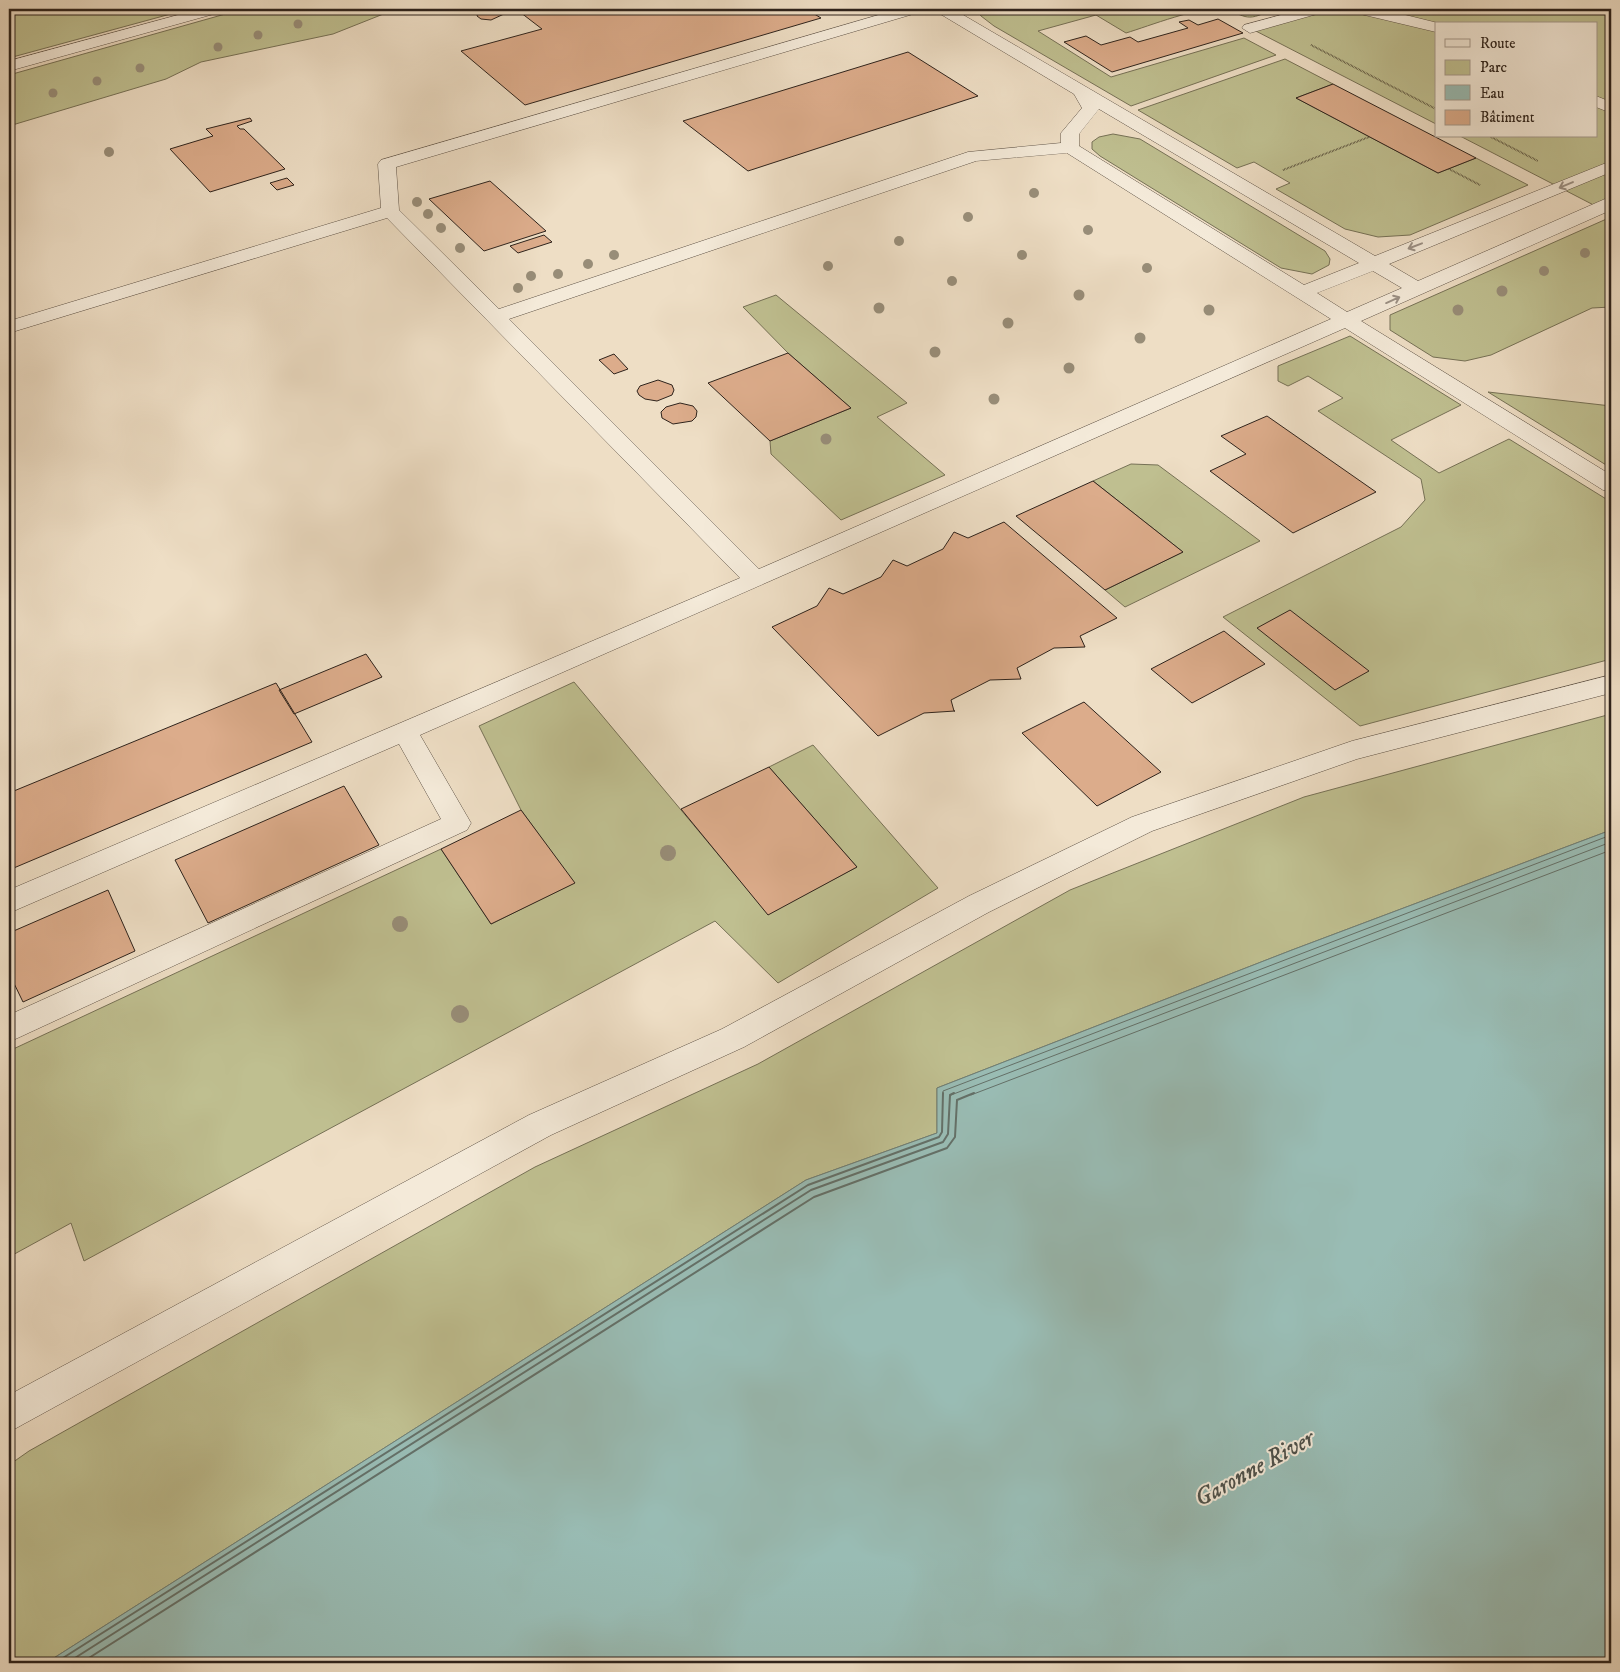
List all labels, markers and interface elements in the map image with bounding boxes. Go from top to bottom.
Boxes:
legend [1435,22,1598,138]
text: Route [1480,34,1515,53]
text: Parc [1480,58,1508,77]
text: Eau [1480,84,1504,103]
text: Bâtiment [1480,108,1535,127]
one-way arrow [1559,181,1574,191]
one-way arrow [1408,242,1424,251]
one-way arrow [1385,294,1400,304]
water label: Garonne River [1189,1422,1322,1514]

